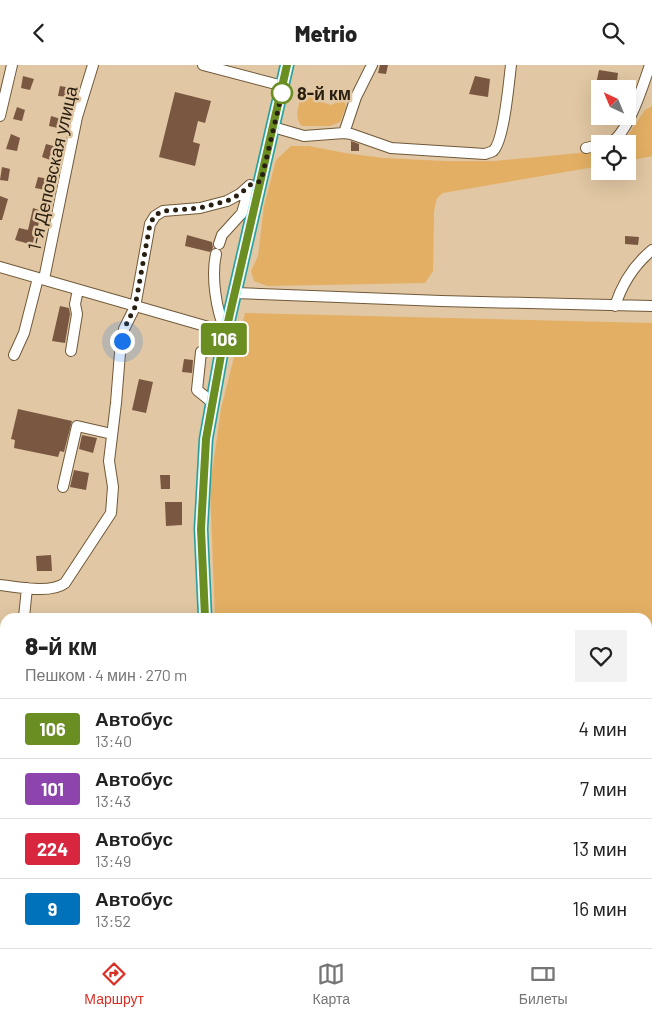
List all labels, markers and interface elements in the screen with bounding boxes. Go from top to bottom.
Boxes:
icon: back [25,19,53,47]
icon: search [599,19,627,47]
text: Metrio [295,20,357,46]
north arrow [591,80,636,125]
map controls [591,80,636,180]
marker: 8-й км [271,82,293,104]
place label: 8-й км [297,82,351,104]
street label: 1-я Деповская улица [22,83,82,252]
button: locate [591,135,636,180]
line badge: 106 [195,323,253,355]
text: 106 [211,328,237,350]
your location [110,329,135,354]
button: heart [575,630,627,682]
text: 8-й км [25,631,97,660]
text: Пешком · 4 мин · 270 m [25,665,187,684]
text: Автобус [95,707,173,730]
text: 4 мин [579,717,627,740]
text: 106 [39,718,66,740]
text: 13:40 [95,731,132,750]
text: Автобус [95,767,173,790]
text: 7 мин [580,777,627,800]
text: 101 [41,778,64,800]
text: 13:43 [95,791,131,810]
text: Автобус [95,827,173,850]
text: 13 мин [573,837,627,860]
text: 224 [37,838,68,860]
text: 13:49 [95,851,131,870]
text: Автобус [95,887,173,910]
text: 16 мин [573,897,627,920]
text: 9 [48,898,57,920]
text: 13:52 [95,911,131,930]
tab: Маршрут [84,960,144,1007]
tab: Карта [313,960,350,1007]
tab: Билеты [519,960,568,1007]

